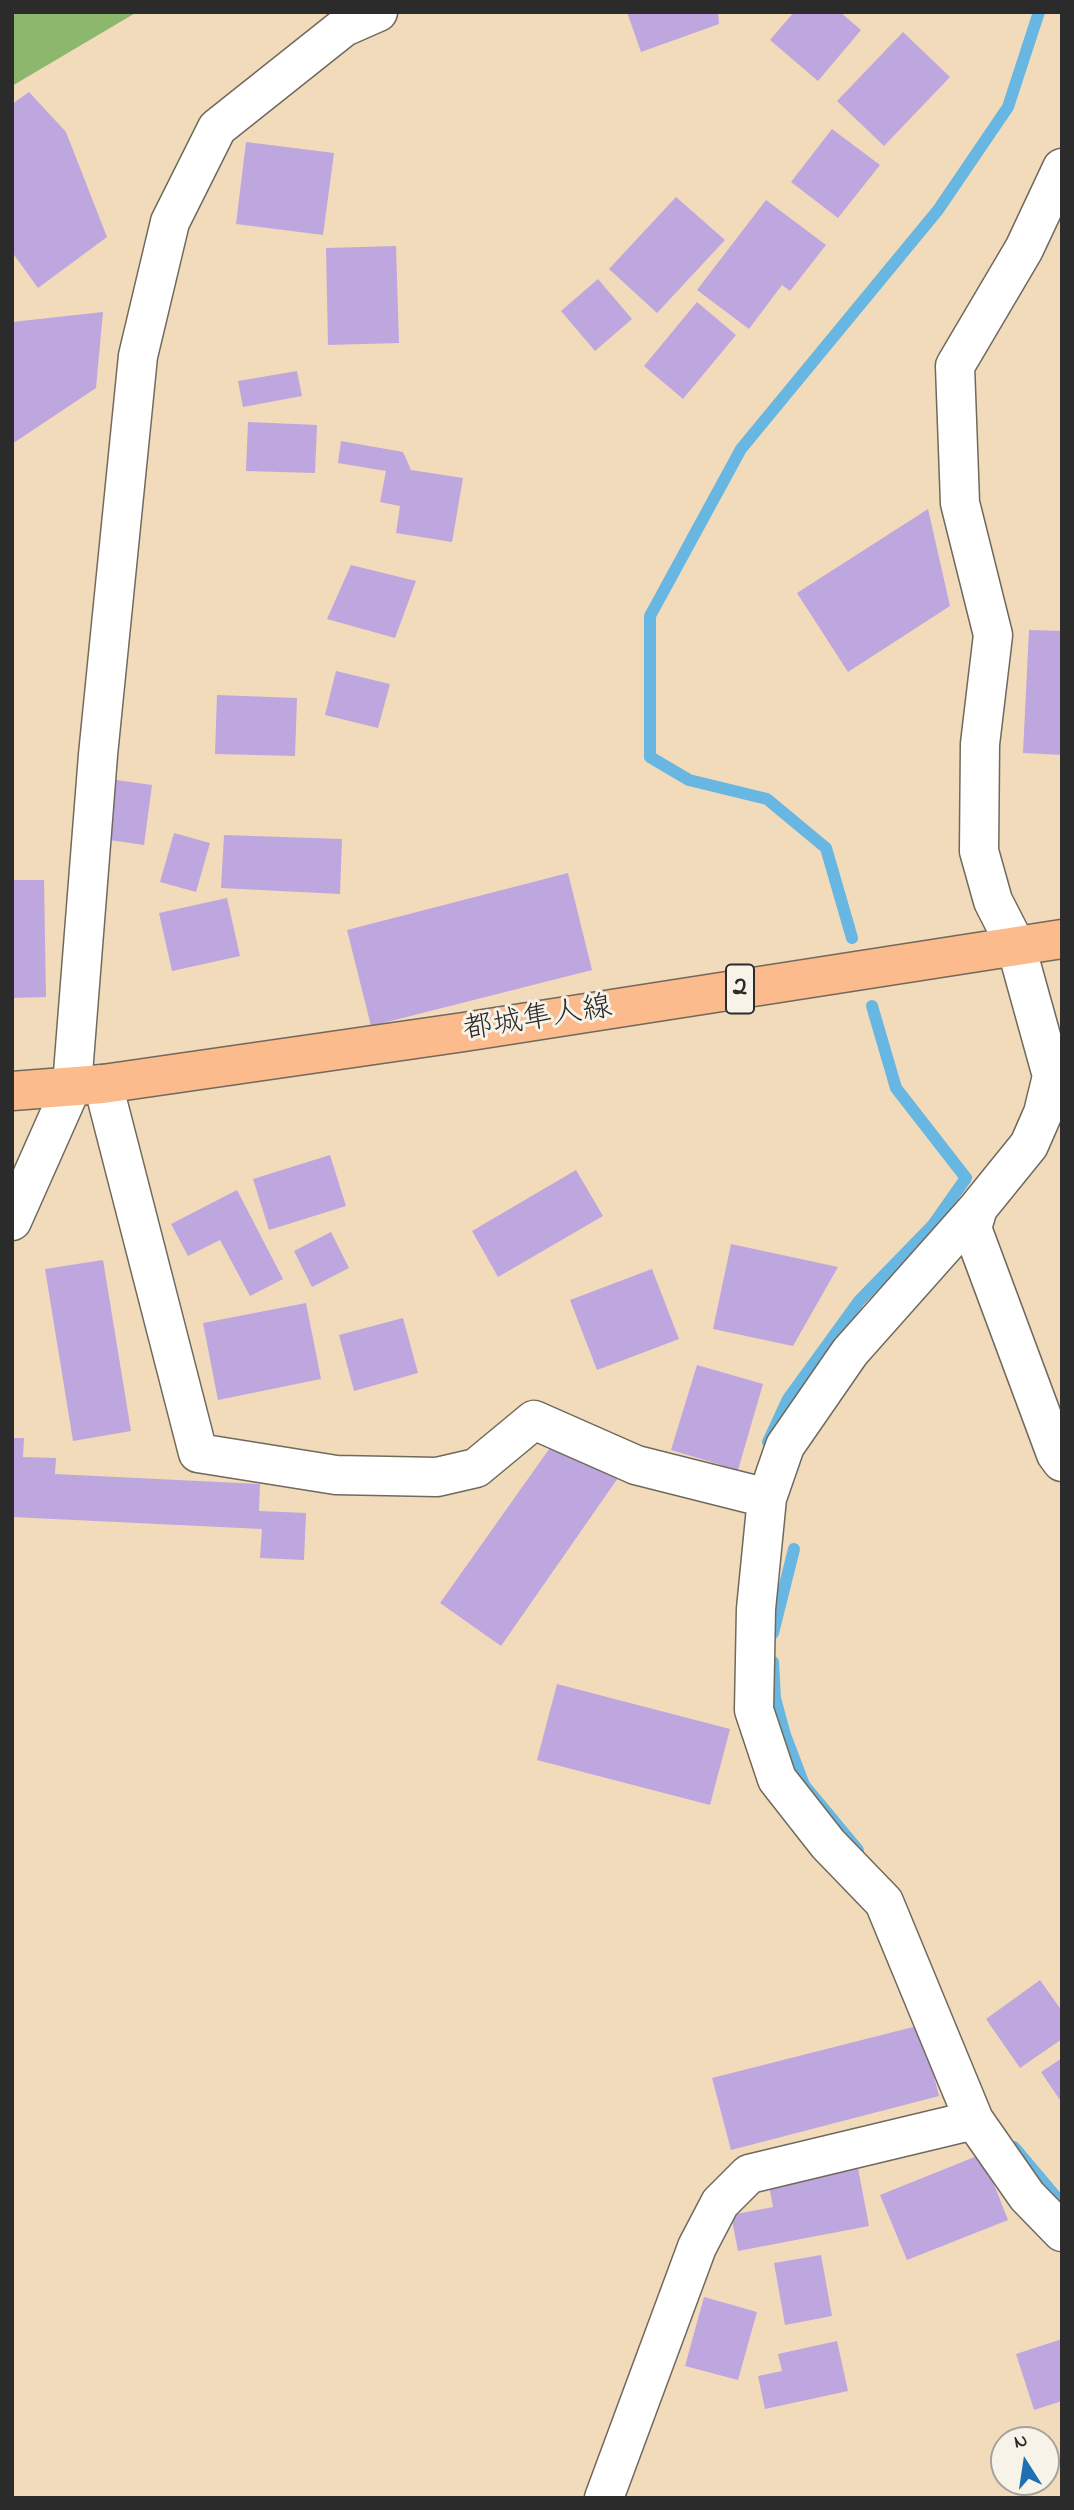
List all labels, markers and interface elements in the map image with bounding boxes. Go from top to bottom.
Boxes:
road number: 2 [726,964,754,1014]
street label: 都城隼人線 [461,991,615,1051]
north arrow [990,2426,1060,2496]
text: N [1012,2427,1030,2456]

